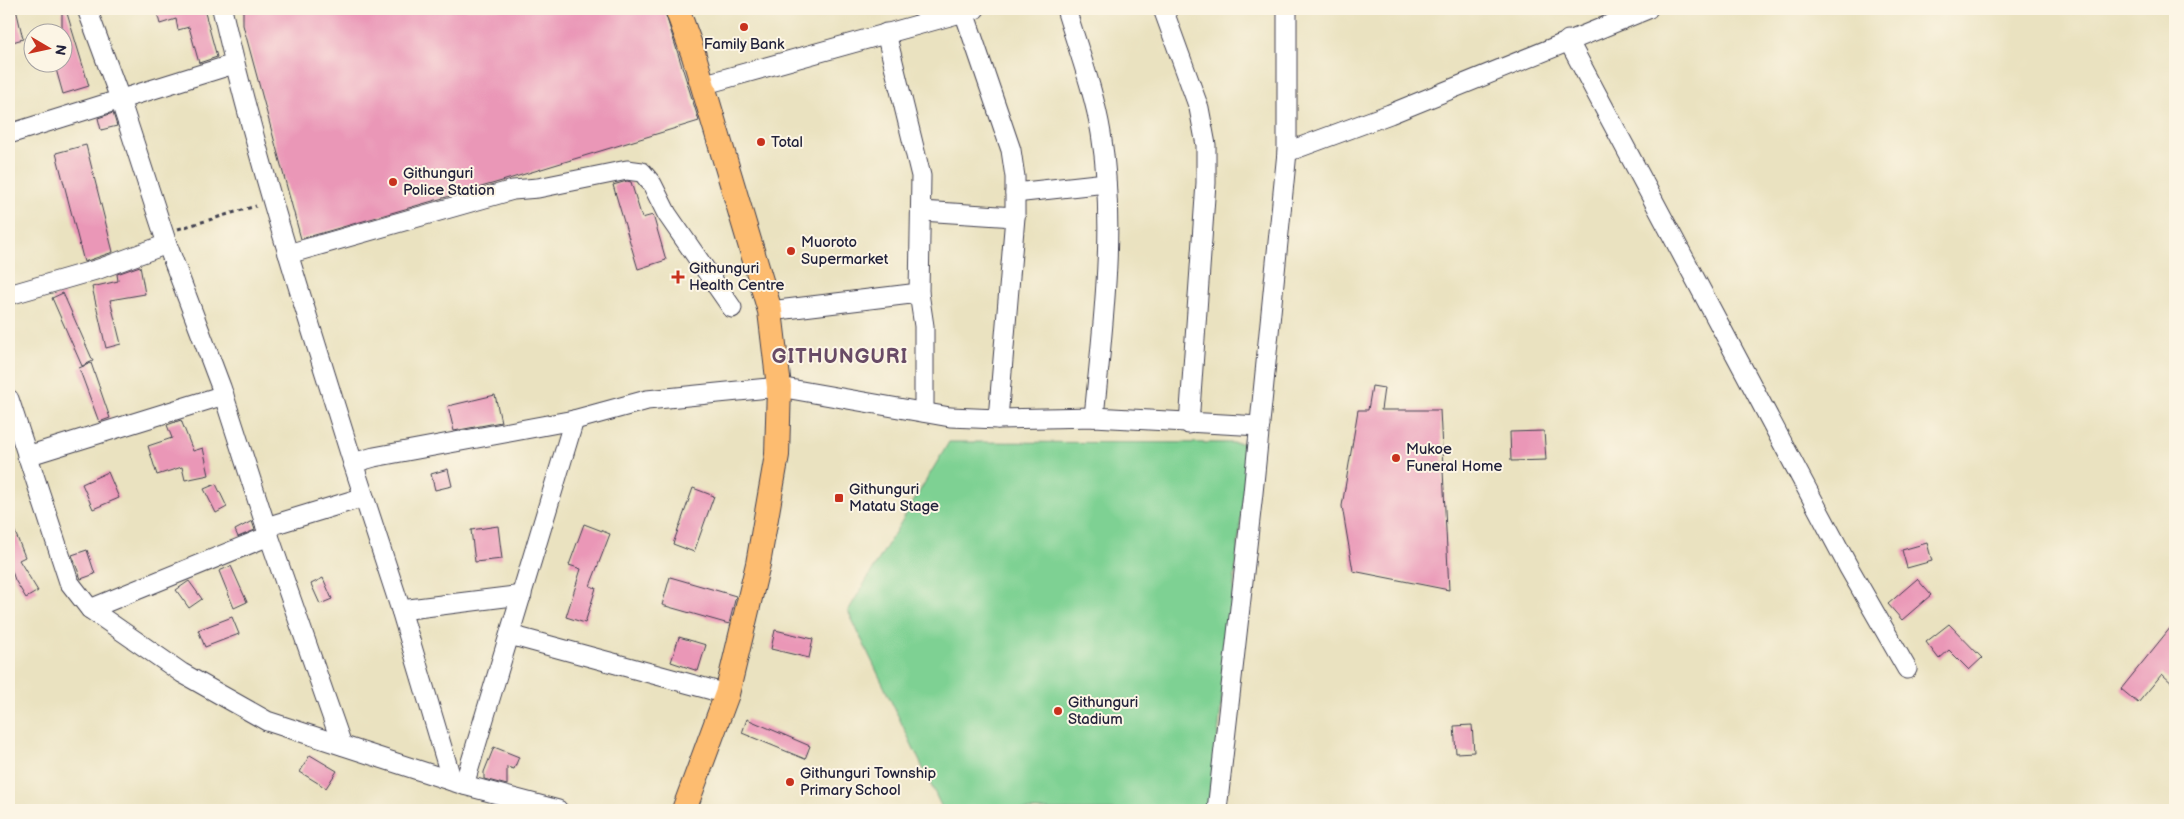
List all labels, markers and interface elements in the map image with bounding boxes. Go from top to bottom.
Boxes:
marker: Family Bank [738,21,750,33]
north arrow [22,22,72,72]
place label: Family Bank [704,35,785,54]
text: N [51,43,70,56]
place label: Total [771,133,803,152]
marker: Total [755,136,767,148]
place label: Githunguri Police Station [403,164,495,200]
marker: Githunguri Police Station [387,176,399,188]
place label: Muoroto Supermarket [801,233,889,269]
marker: Muoroto Supermarket [785,245,797,257]
place label: Githunguri Health Centre [689,259,784,295]
marker: Githunguri Health Centre [671,270,685,284]
district label: GITHUNGURI [772,345,908,369]
place label: Mukoe Funeral Home [1406,440,1502,476]
marker: Mukoe Funeral Home [1390,452,1402,464]
place label: Githunguri Matatu Stage [849,480,939,516]
marker: Githunguri Matatu Stage [833,492,845,504]
place label: Githunguri Stadium [1068,693,1138,729]
marker: Githunguri Stadium [1052,705,1064,717]
place label: Githunguri Township Primary School [800,764,937,800]
marker: Githunguri Township Primary School [784,776,796,788]

